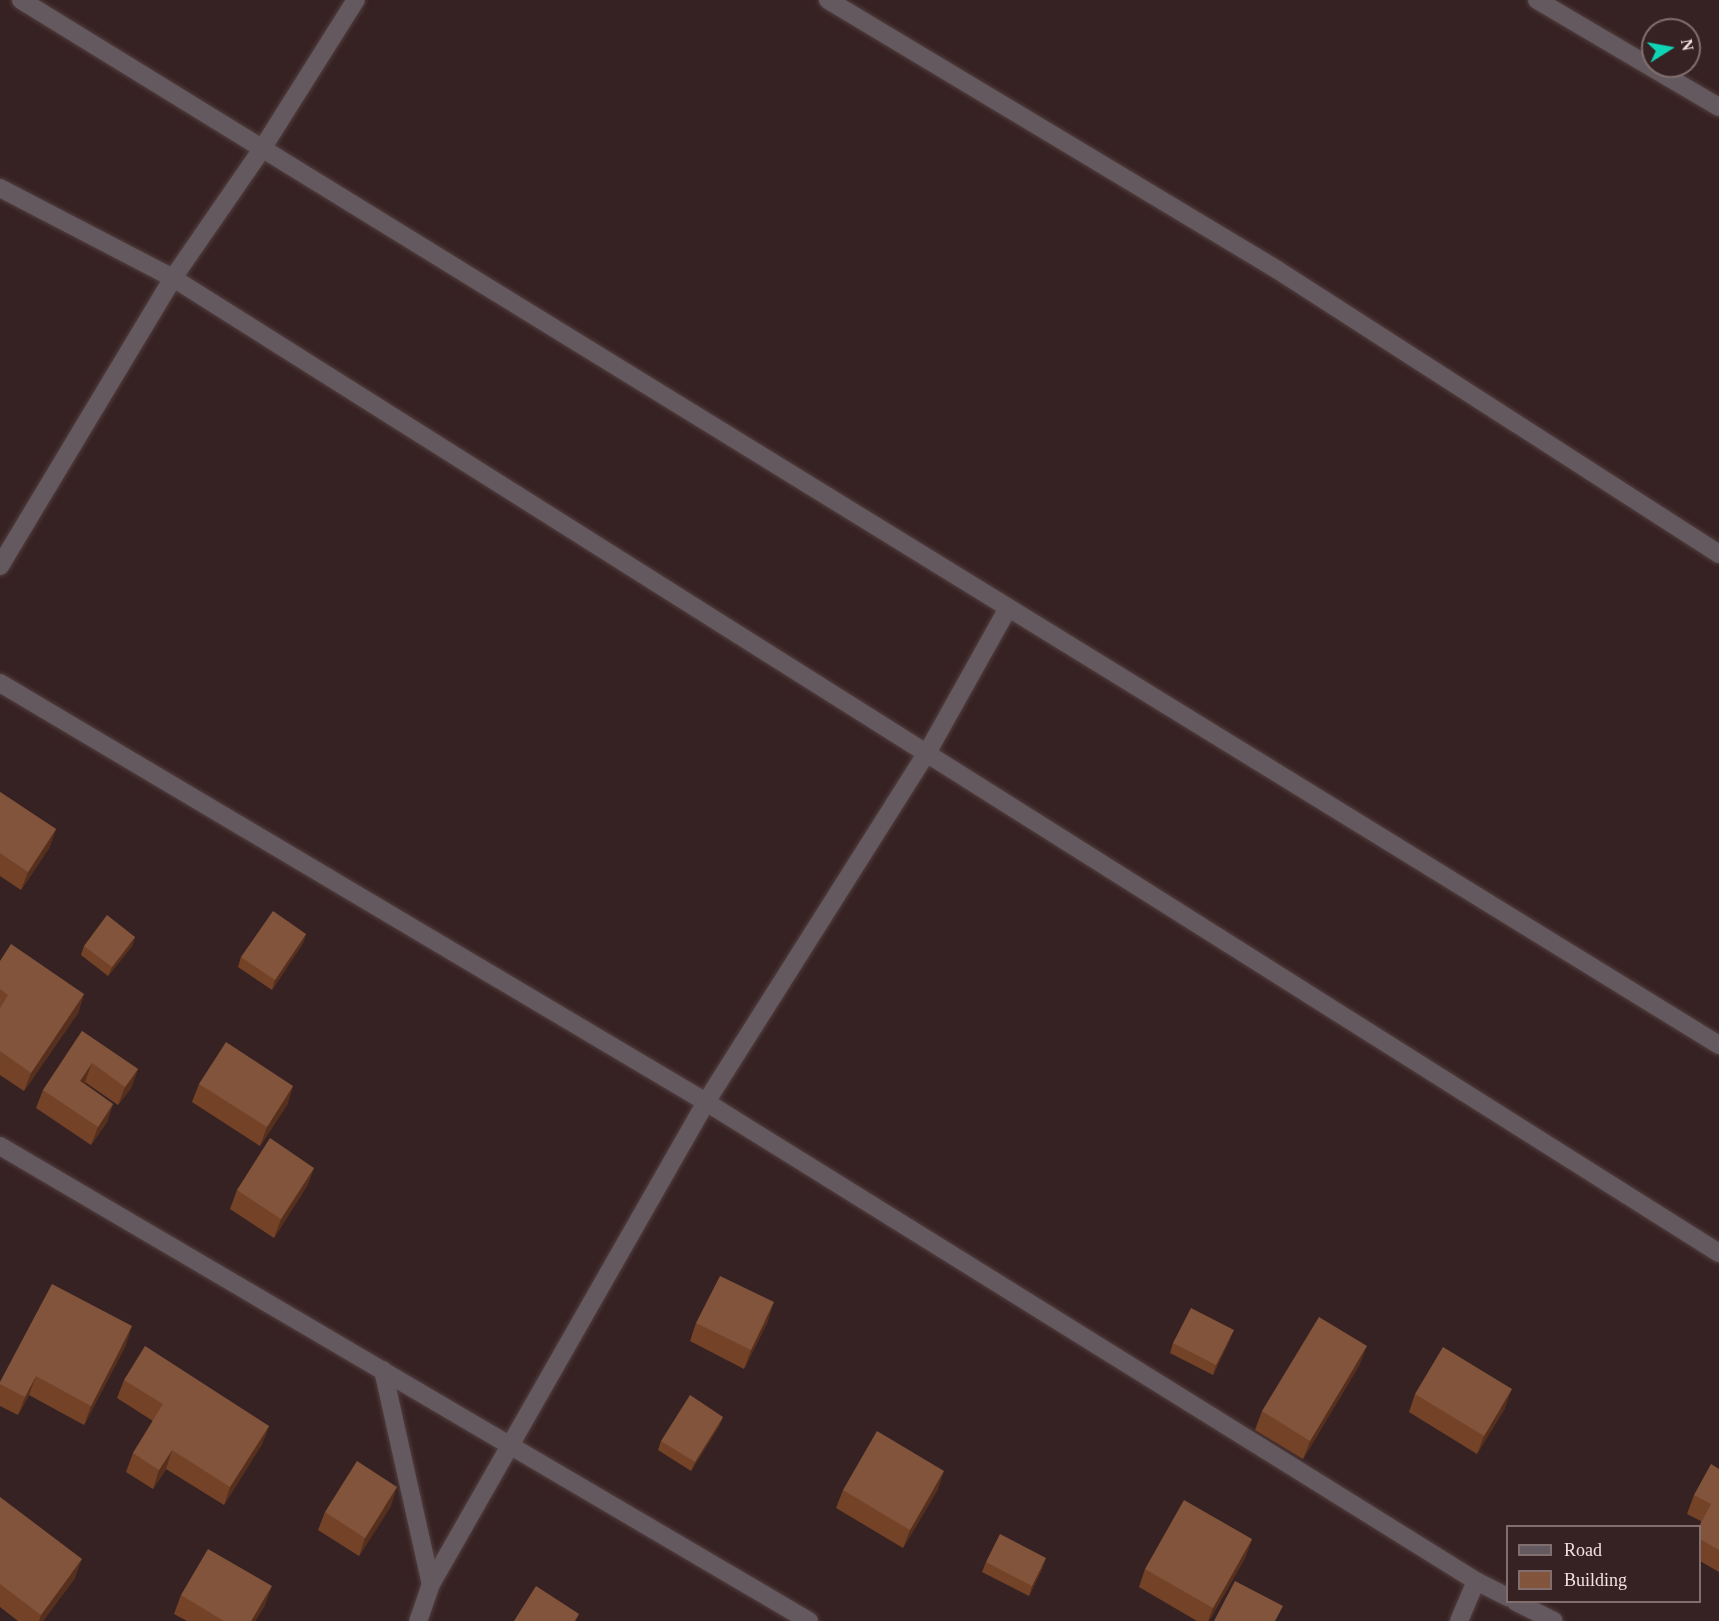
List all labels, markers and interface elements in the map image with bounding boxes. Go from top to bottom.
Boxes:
north arrow [1641,18,1701,78]
text: N [1678,38,1697,52]
legend [1506,1525,1701,1603]
text: Road [1564,1540,1602,1560]
text: Building [1564,1570,1627,1590]

